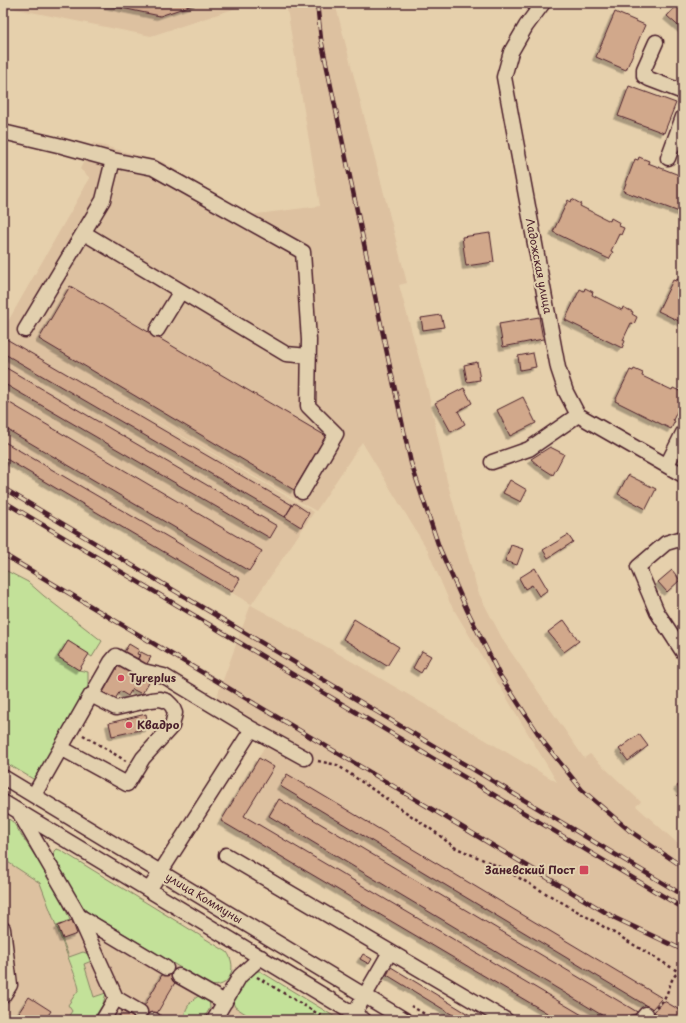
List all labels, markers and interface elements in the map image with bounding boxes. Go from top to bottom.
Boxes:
street label: Ладожская улица [522,217,557,315]
place label: Tyreplus [129,669,176,686]
marker: Tyreplus [116,673,126,683]
place label: Квадро [137,716,180,733]
marker: Квадро [124,720,134,730]
place label: Заневский Пост [484,861,575,878]
marker: Заневский Пост [578,864,590,876]
street label: улица Коммуны [162,868,246,927]

